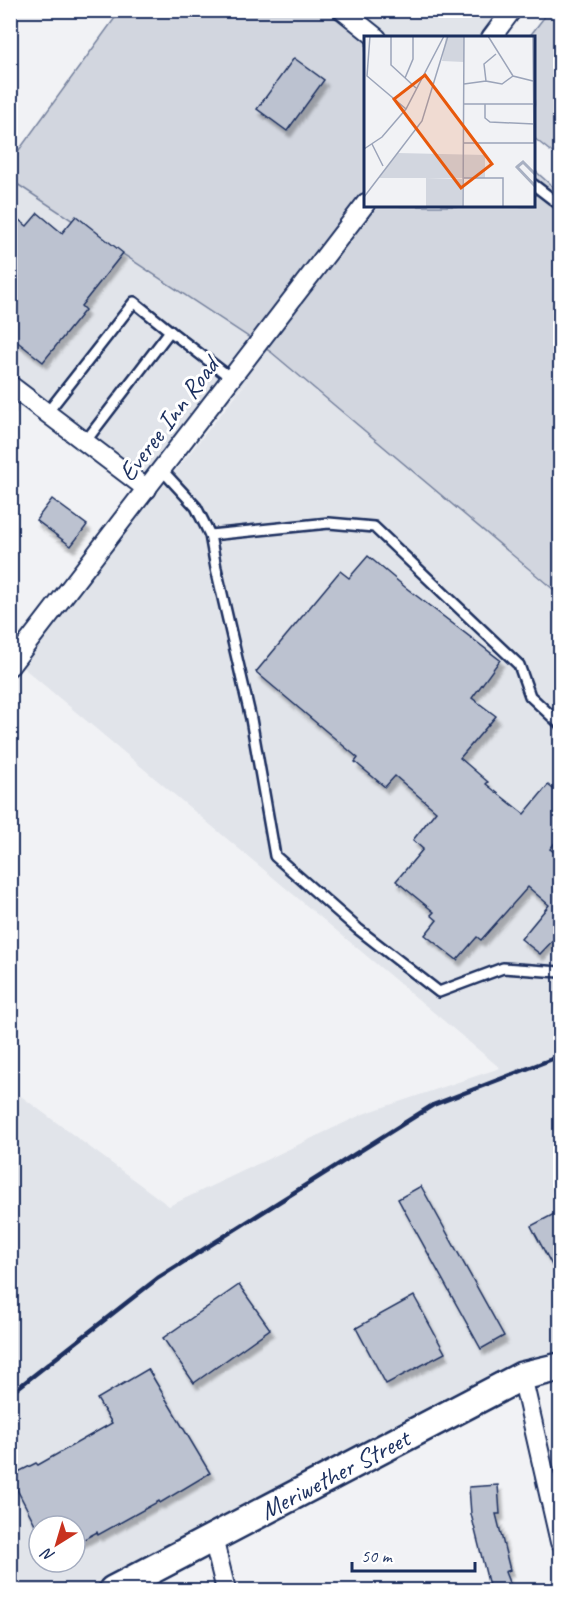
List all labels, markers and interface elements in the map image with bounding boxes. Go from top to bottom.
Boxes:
inset map [364,36,535,207]
street label: Everee Inn Road [111,348,228,488]
street label: Meriwether Street [254,1421,417,1527]
north arrow [27,1514,87,1574]
scale bar [352,1535,475,1573]
text: N [36,1542,59,1566]
text: 50 m [361,1545,394,1567]

